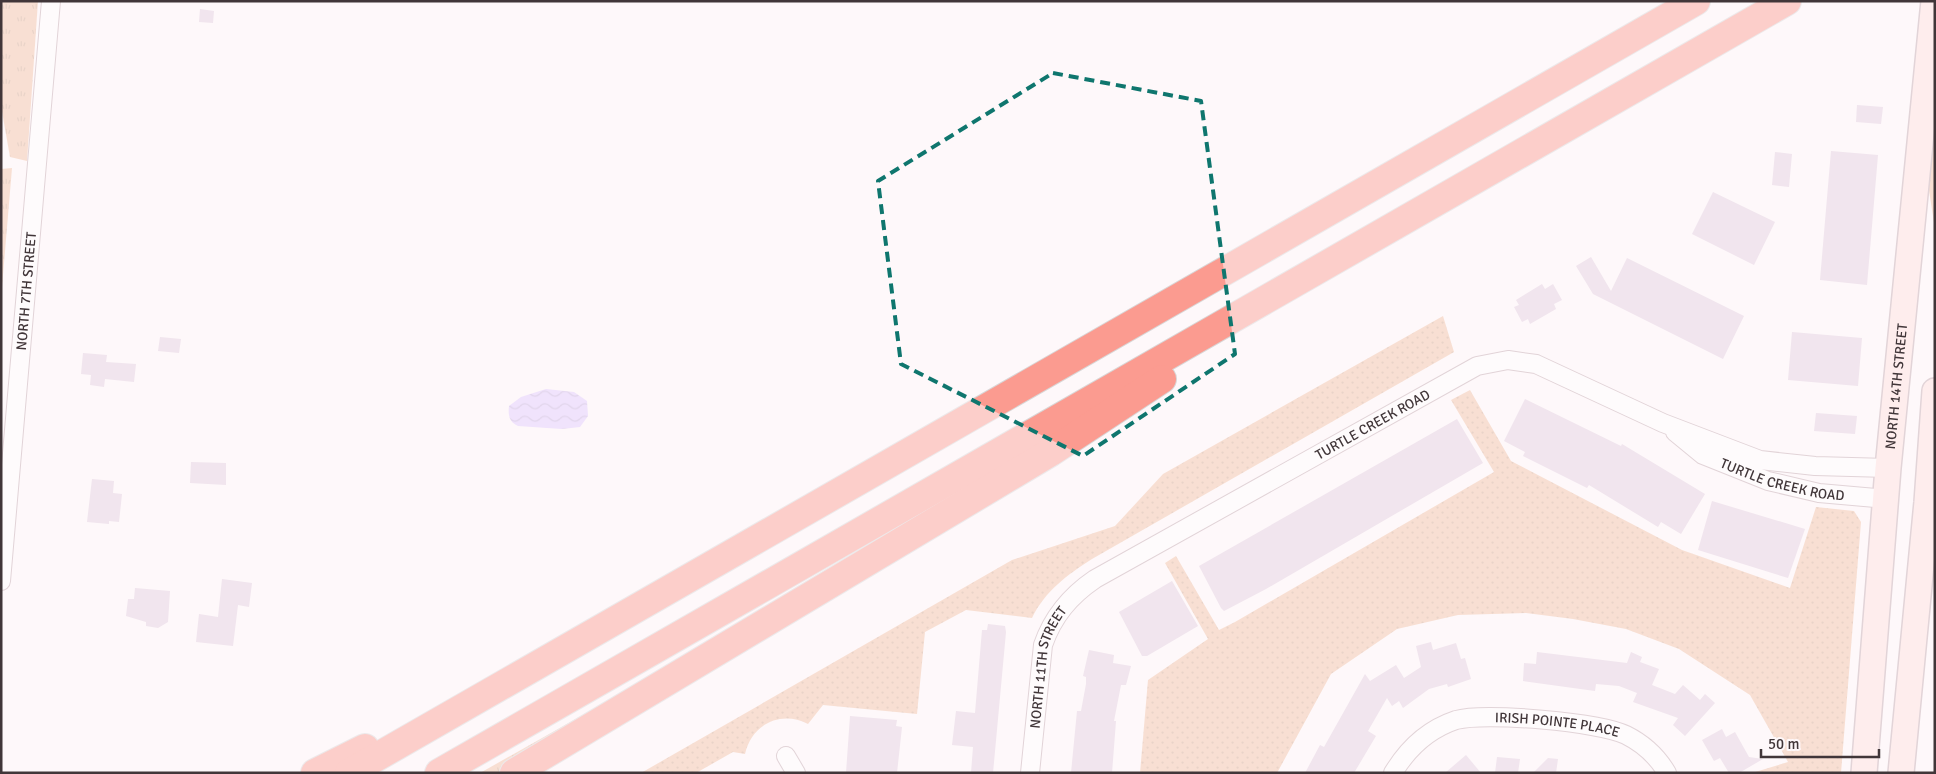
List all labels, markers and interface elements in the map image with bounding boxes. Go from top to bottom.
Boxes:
street label: NORTH 7TH STREET [12,231,40,351]
street label: NORTH 14TH STREET [1881,322,1911,450]
street label: TURTLE CREEK ROAD [1312,385,1433,463]
street label: TURTLE CREEK ROAD [1718,454,1845,504]
street label: NORTH 11TH STREET [1026,602,1070,729]
street label: IRISH POINTE PLACE [1495,709,1622,740]
scale bar [1761,726,1878,758]
text: 50 m [1768,735,1799,753]

